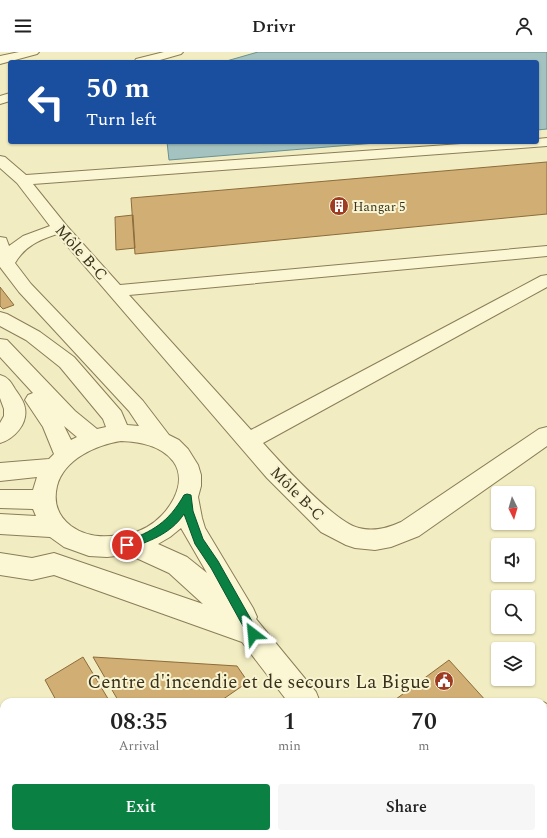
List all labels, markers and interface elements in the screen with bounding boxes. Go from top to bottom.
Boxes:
text: Drivr [252,13,295,40]
icon: menu [12,15,34,37]
icon: person [513,15,535,37]
text: 50 m [86,67,150,110]
icon: left [20,76,72,128]
text: Turn left [86,106,157,133]
building icon: Hangar 5 [328,195,350,217]
place label: Hangar 5 [353,197,406,217]
street label: Môle B-C [49,219,113,286]
street label: Môle B-C [265,461,330,526]
north arrow [491,486,535,530]
map controls [491,486,535,686]
pin [110,528,144,562]
icon: arrive [116,534,138,556]
button: sound [491,538,535,582]
button: search [491,590,535,634]
position arrow [232,613,274,655]
button: layers [491,642,535,686]
place label: Centre d'incendie et de secours La Bigue [87,668,430,697]
public building icon: Centre d'incendie et de secours La Bigue [433,670,455,692]
text: 08:35 [110,704,168,740]
text: 1 [283,704,296,740]
text: 70 [411,704,437,740]
text: Arrival [119,736,159,756]
text: min [278,736,301,756]
text: m [418,736,430,756]
button: Exit [12,784,270,830]
button: Share [278,784,535,830]

